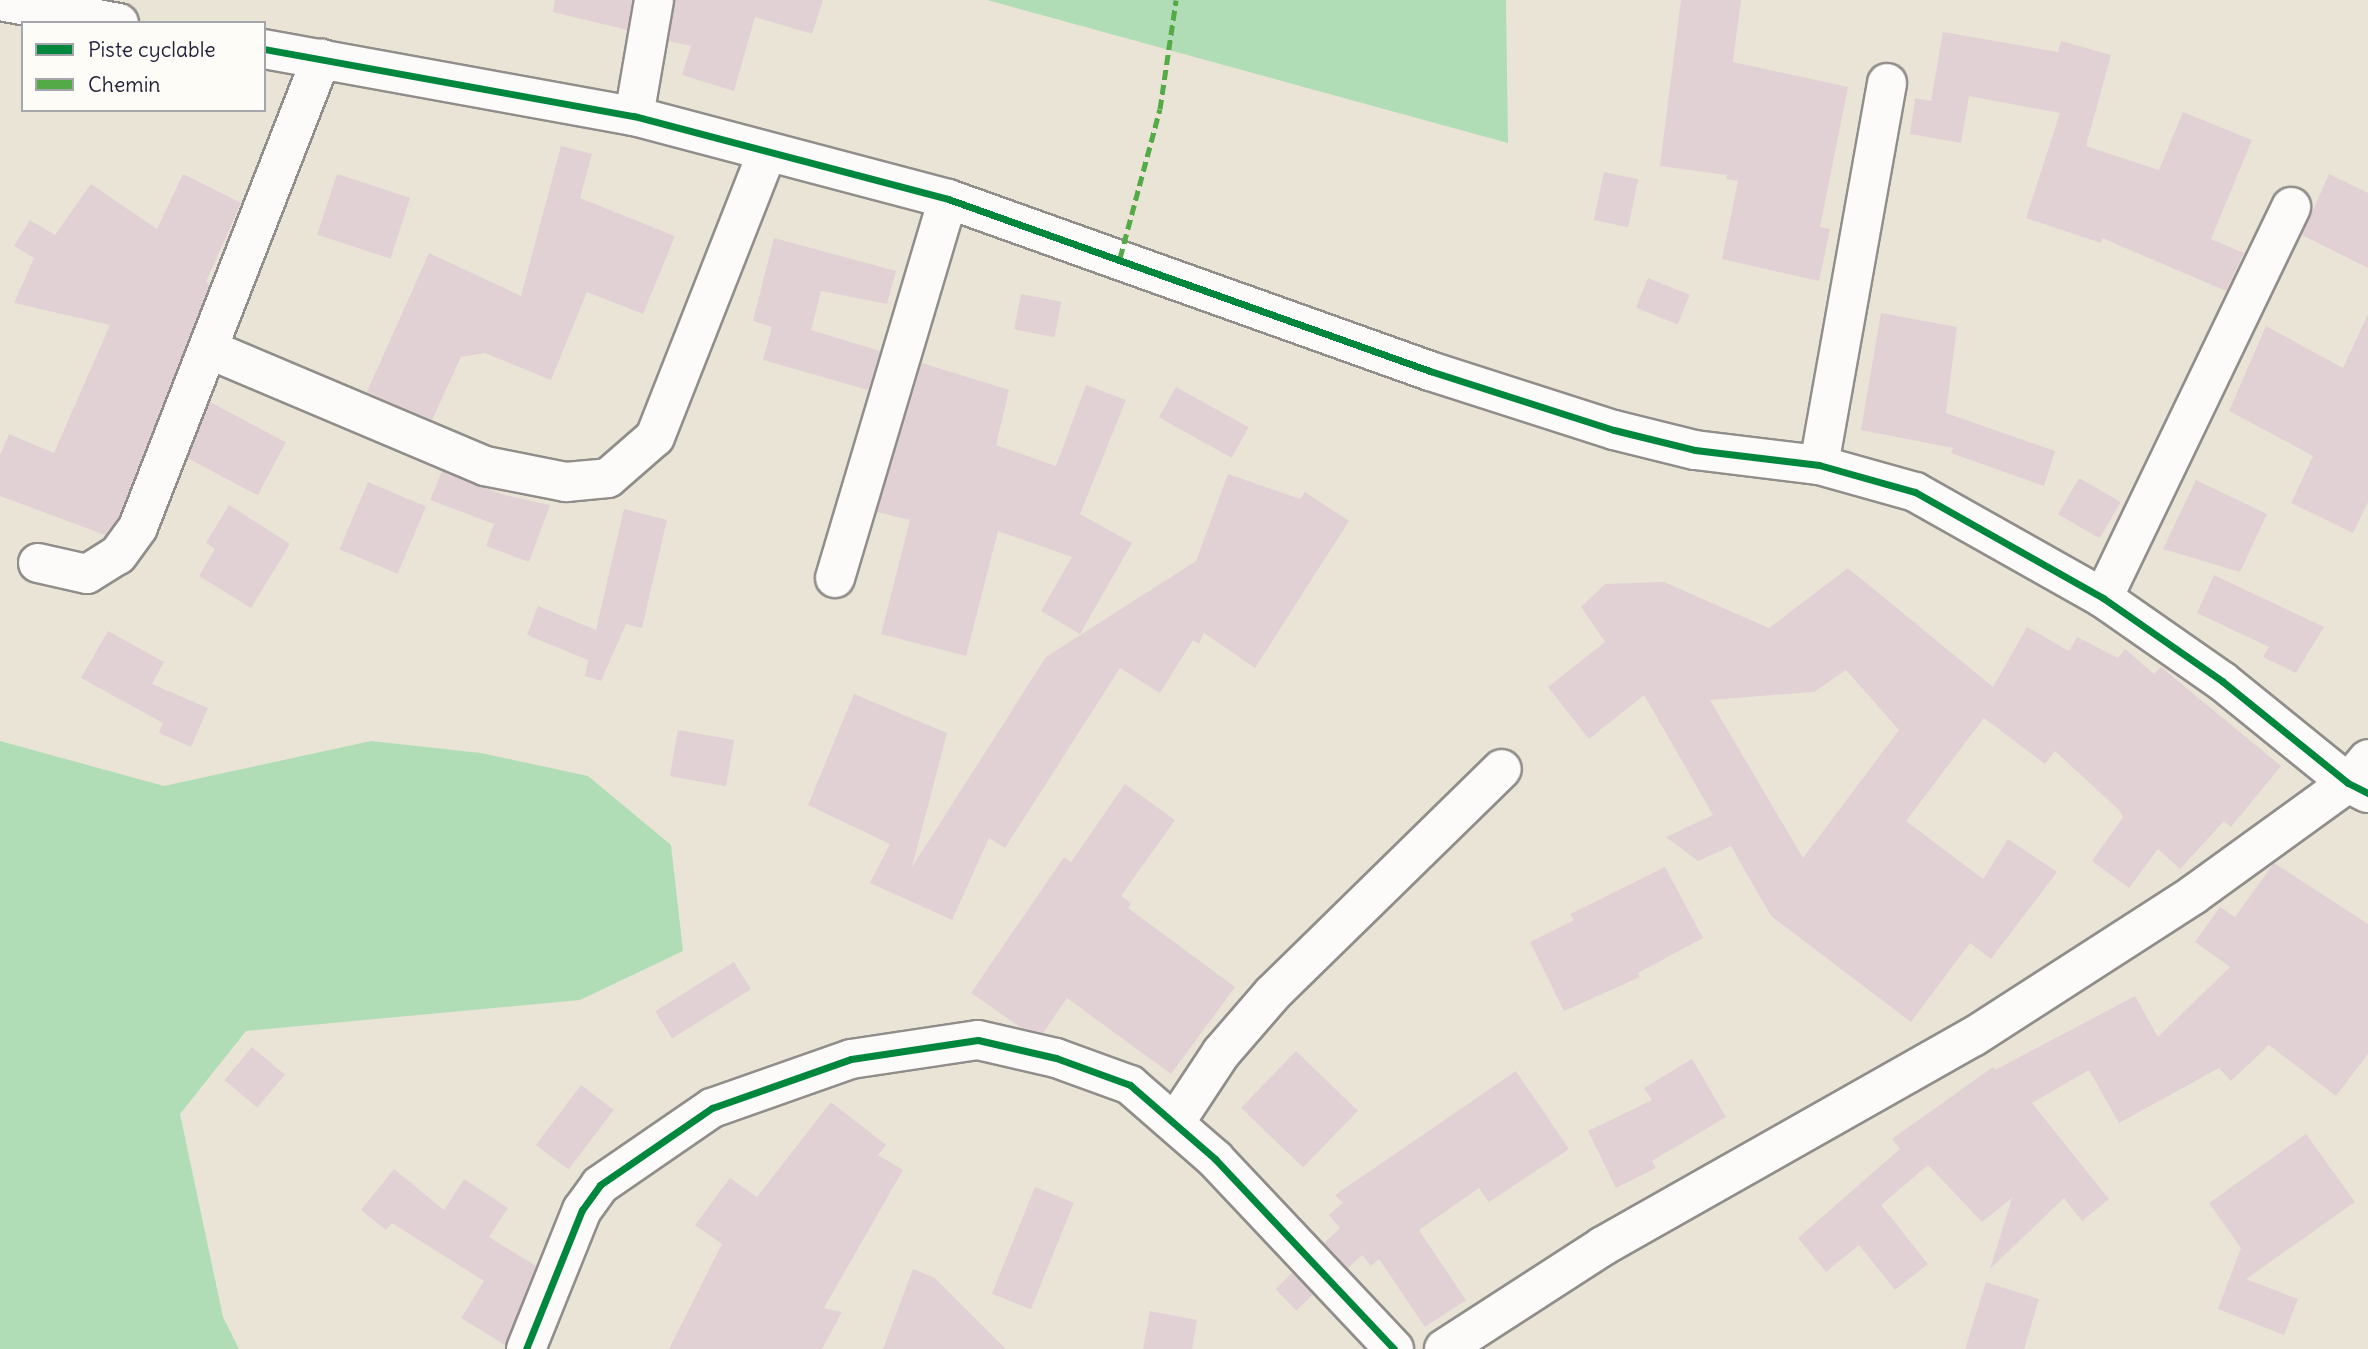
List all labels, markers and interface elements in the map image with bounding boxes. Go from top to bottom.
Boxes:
legend [21,21,266,112]
text: Piste cyclable [88,36,216,63]
text: Chemin [88,71,161,98]

